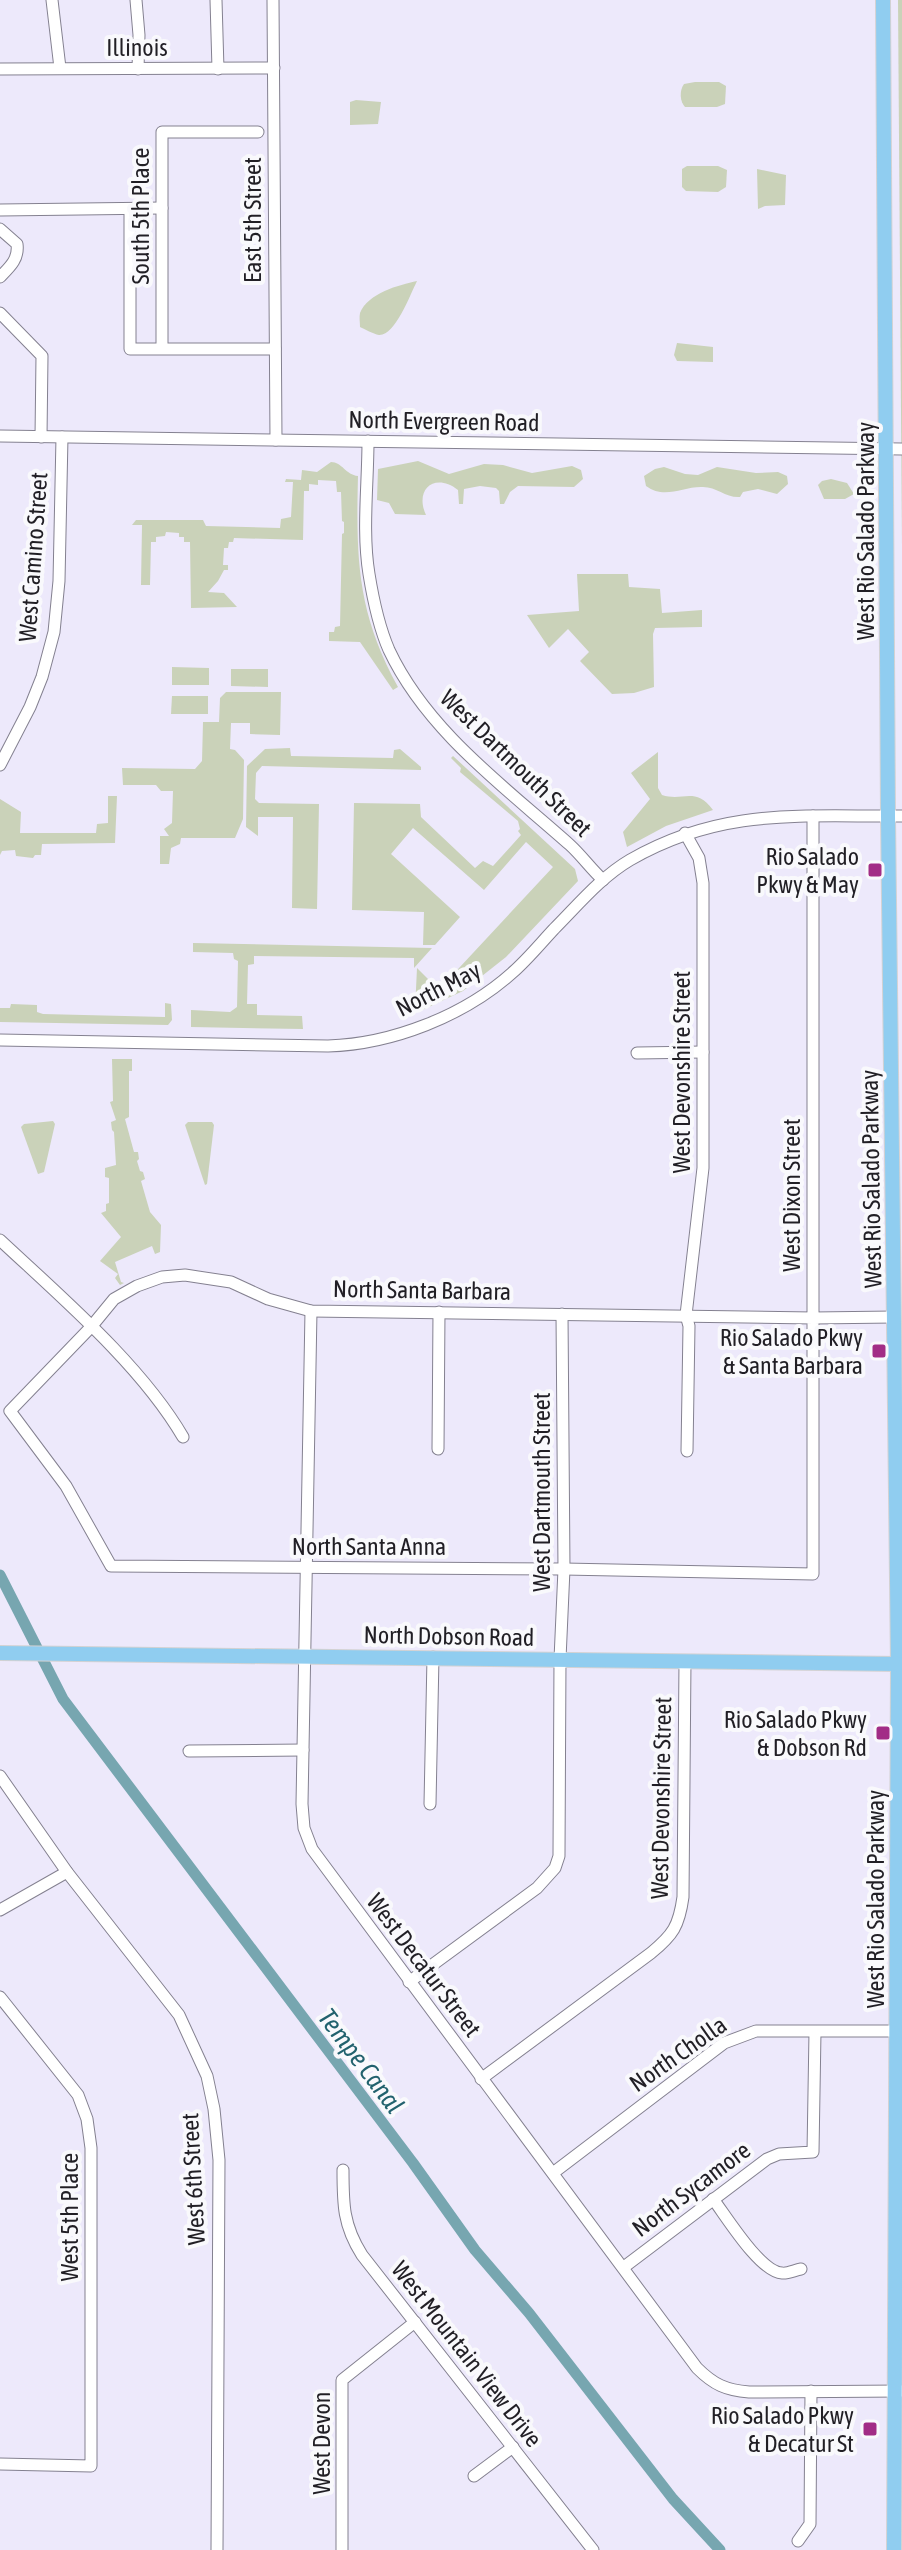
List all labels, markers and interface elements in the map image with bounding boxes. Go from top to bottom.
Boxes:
street label: Illinois [106,34,168,61]
street label: South 5th Place [127,148,154,284]
street label: East 5th Street [239,157,266,283]
street label: North Evergreen Road [348,406,540,436]
street label: West Rio Salado Parkway [852,422,879,640]
street label: West Camino Street [14,471,52,643]
street label: West Dartmouth Street [435,684,597,842]
place label: Rio Salado Pkwy & May [756,843,859,898]
marker: Rio Salado Pkwy & May [866,861,884,879]
street label: North May [391,956,485,1022]
street label: West Devonshire Street [668,971,695,1173]
street label: West Rio Salado Parkway [856,1070,886,1288]
street label: West Dixon Street [778,1118,805,1272]
street label: North Santa Barbara [333,1275,511,1305]
place label: Rio Salado Pkwy & Santa Barbara [720,1324,863,1379]
marker: Rio Salado Pkwy & Santa Barbara [870,1342,888,1360]
street label: West Dartmouth Street [528,1392,555,1592]
street label: North Santa Anna [292,1533,446,1560]
street label: North Dobson Road [363,1621,535,1651]
street label: West Devonshire Street [646,1696,676,1899]
place label: Rio Salado Pkwy & Dobson Rd [724,1706,867,1761]
marker: Rio Salado Pkwy & Dobson Rd [874,1724,892,1742]
street label: West Rio Salado Parkway [862,1790,889,2008]
street label: West Decatur Street [361,1888,487,2042]
water label: Tempe Canal [312,2003,410,2119]
street label: North Cholla [624,2011,732,2097]
street label: West 6th Street [176,2112,210,2246]
street label: North Sycamore [627,2136,755,2242]
street label: West 5th Place [56,2153,83,2281]
street label: West Mountain View Drive [386,2256,548,2452]
street label: West Devon [308,2392,335,2494]
place label: Rio Salado Pkwy & Decatur St [711,2402,854,2457]
marker: Rio Salado Pkwy & Decatur St [861,2420,879,2438]

